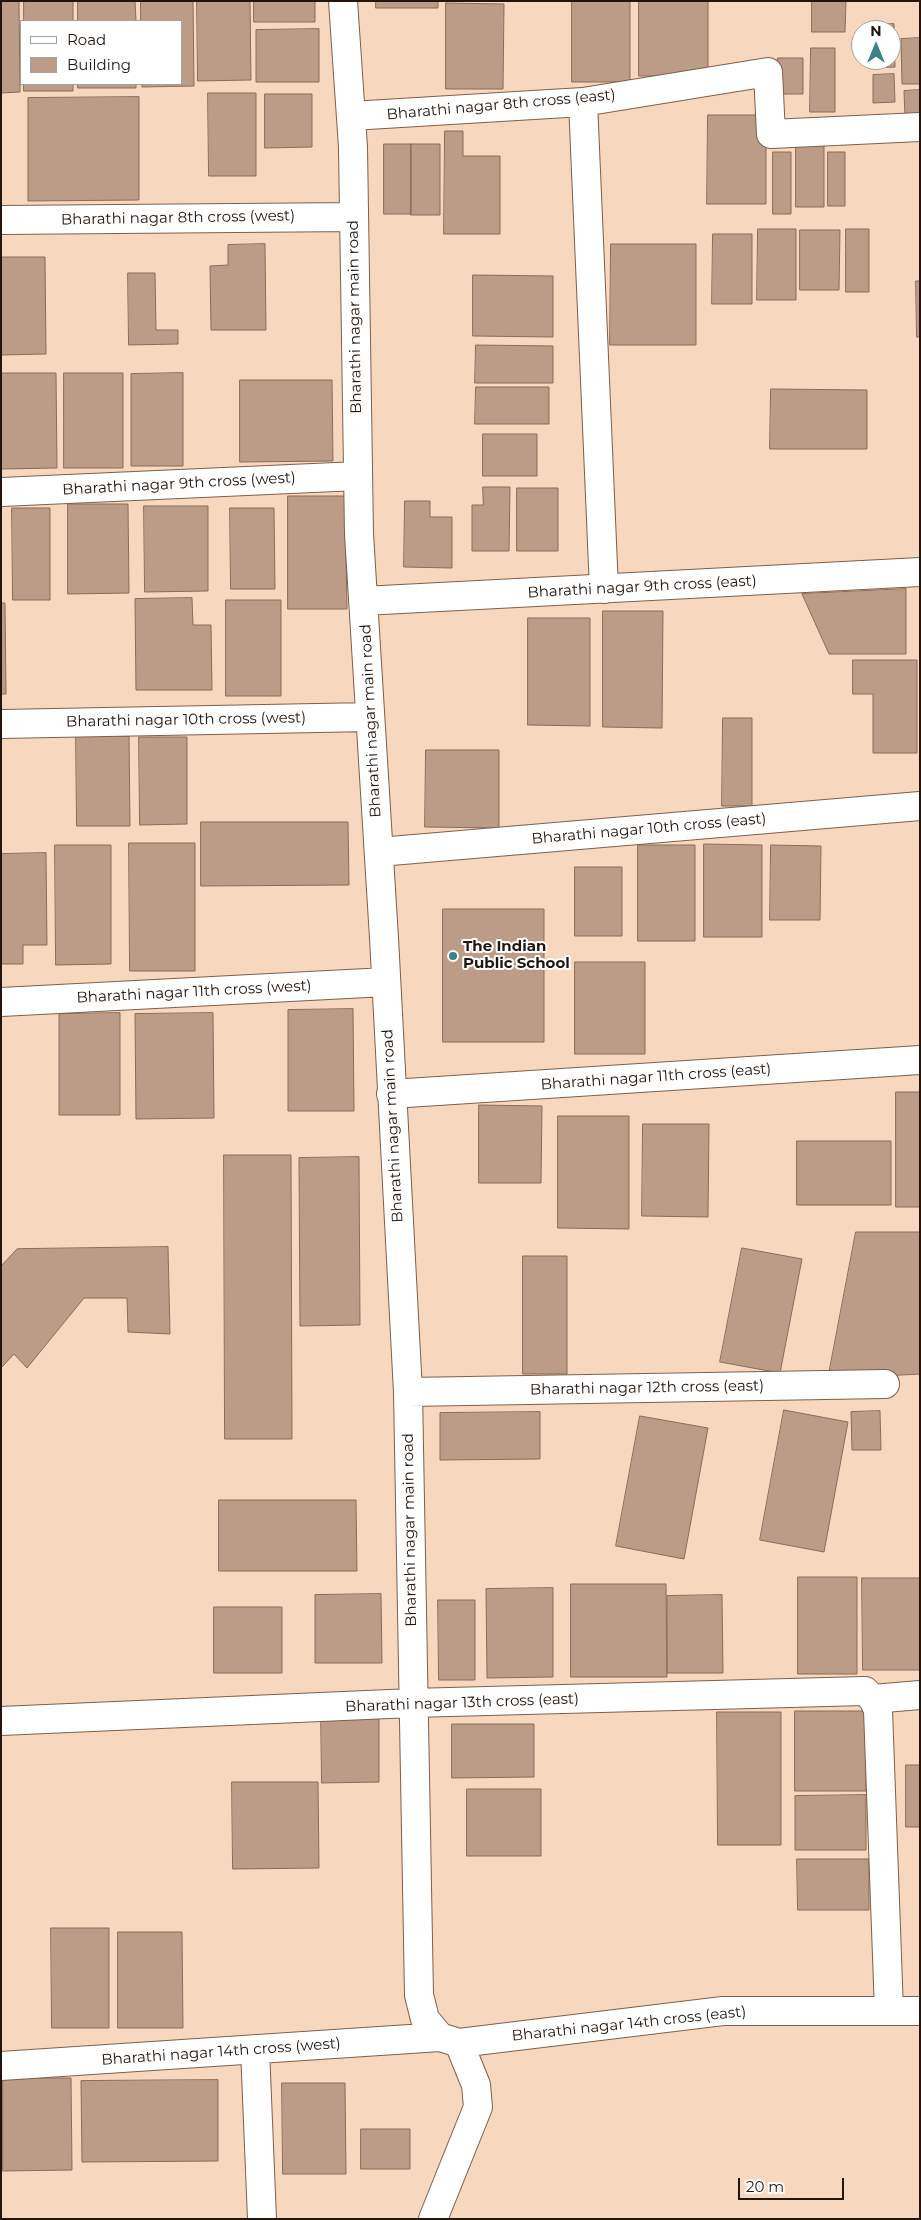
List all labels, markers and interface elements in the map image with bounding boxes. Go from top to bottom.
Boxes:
legend [20,20,182,85]
north arrow [851,20,901,70]
text: N [870,22,882,40]
text: Road [67,30,106,49]
text: Building [67,55,131,74]
street label: Bharathi nagar 8th cross (east) [386,86,616,124]
street label: Bharathi nagar 8th cross (west) [61,207,295,229]
street label: Bharathi nagar main road [344,220,366,414]
street label: Bharathi nagar 9th cross (west) [62,469,296,499]
street label: Bharathi nagar 9th cross (east) [527,572,757,602]
street label: Bharathi nagar main road [357,624,385,818]
street label: Bharathi nagar 10th cross (west) [66,709,306,731]
street label: Bharathi nagar 10th cross (east) [531,810,767,848]
place label: The Indian Public School [463,938,570,973]
marker: The Indian Public School [447,950,459,962]
street label: Bharathi nagar 11th cross (west) [76,977,312,1007]
street label: Bharathi nagar main road [379,1029,407,1223]
street label: Bharathi nagar 11th cross (east) [540,1060,772,1094]
street label: Bharathi nagar 12th cross (east) [530,1377,764,1399]
street label: Bharathi nagar main road [399,1433,421,1627]
street label: Bharathi nagar 13th cross (east) [345,1690,579,1716]
street label: Bharathi nagar 14th cross (east) [511,2003,747,2045]
street label: Bharathi nagar 14th cross (west) [101,2035,341,2069]
scale bar [741,2168,847,2200]
text: 20 m [746,2177,784,2196]

